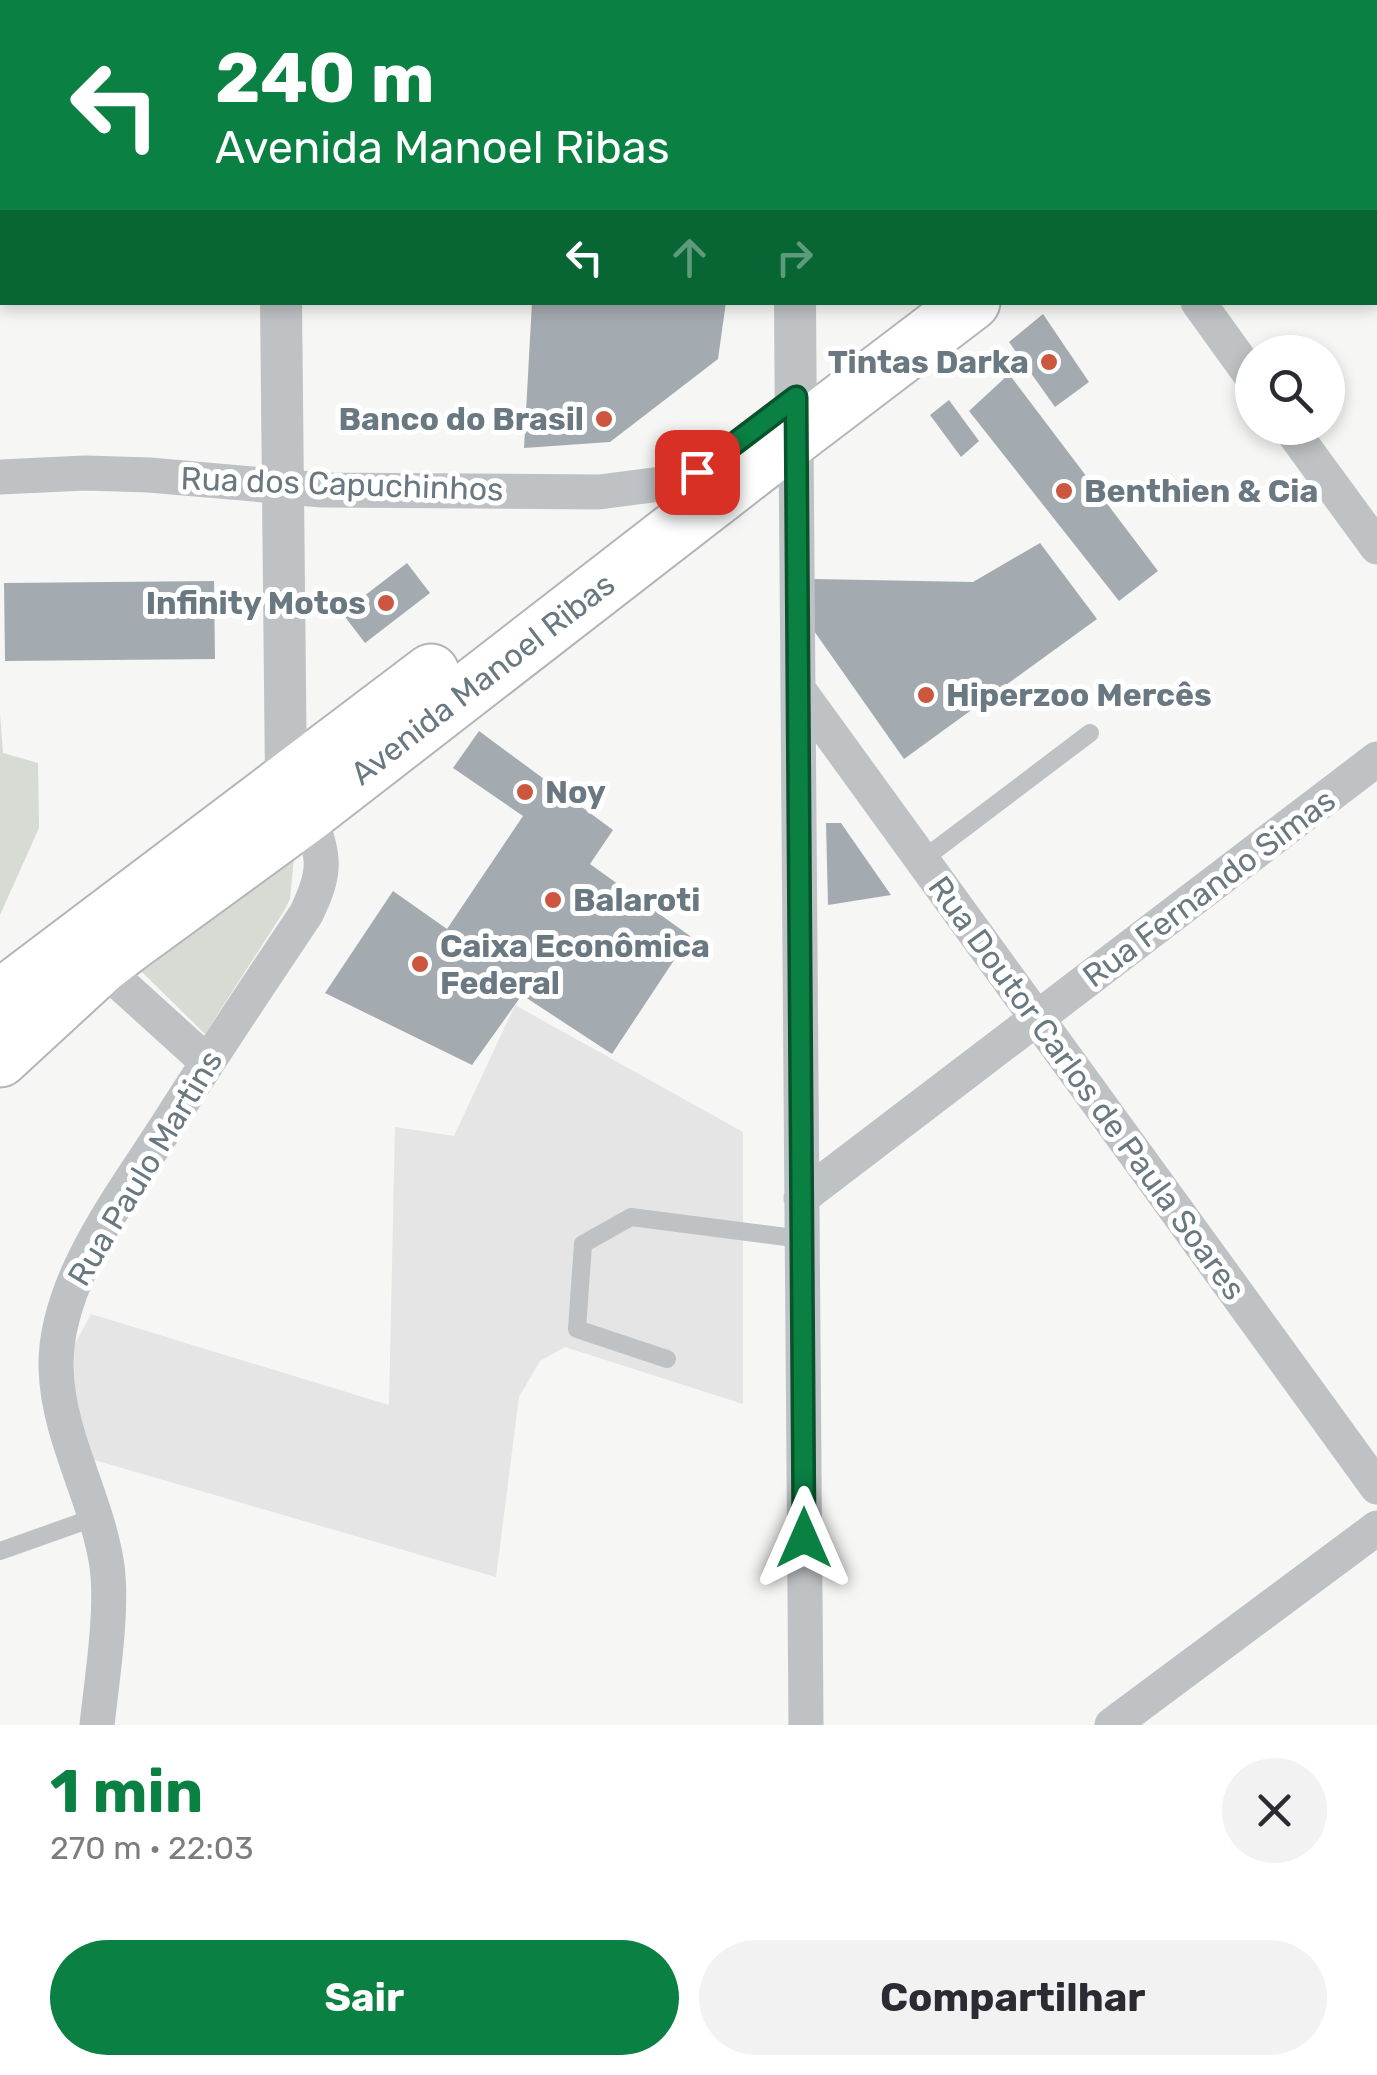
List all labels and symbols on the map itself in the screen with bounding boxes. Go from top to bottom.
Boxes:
place label: Tintas Darka [828,343,1029,381]
marker: Tintas Darka [1038,351,1060,373]
place label: Banco do Brasil [339,400,584,438]
marker: Banco do Brasil [593,408,615,430]
pin [655,430,740,515]
street label: Rua dos Capuchinhos [180,459,504,509]
place label: Benthien & Cia [1084,472,1318,510]
marker: Benthien & Cia [1053,480,1075,502]
street label: Avenida Manoel Ribas [343,565,622,793]
place label: Infinity Motos [146,584,366,622]
marker: Infinity Motos [375,592,397,614]
place label: Hiperzoo Mercês [946,676,1212,714]
marker: Hiperzoo Mercês [915,684,937,706]
place label: Noy [545,773,606,811]
marker: Noy [514,781,536,803]
street label: Rua Fernando Simas [1075,781,1343,995]
street label: Rua Doutor Carlos de Paula Soares [920,869,1254,1307]
place label: Balaroti [573,881,700,919]
marker: Balaroti [542,889,564,911]
place label: Caixa Econômica Federal [440,927,710,1002]
marker: Caixa Econômica Federal [409,953,431,975]
street label: Rua Paulo Martins [60,1043,230,1293]
position arrow [752,1486,856,1590]

